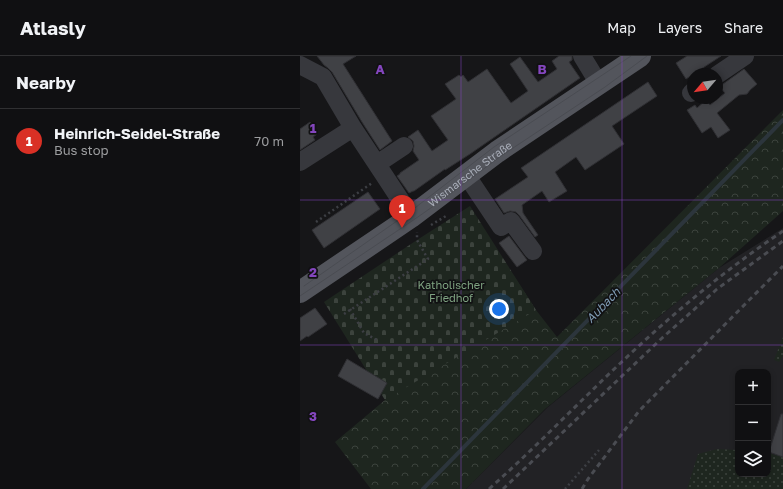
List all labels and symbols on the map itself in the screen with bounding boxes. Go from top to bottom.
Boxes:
text: A [375,61,385,77]
text: B [537,61,547,77]
north arrow [687,68,723,104]
text: 1 [310,120,317,136]
street label: Wismarsche Straße [425,138,514,209]
pin: 1 [389,195,415,228]
text: 2 [309,264,317,280]
park label: Katholischer Friedhof [417,278,485,304]
water label: Aubach [583,284,624,326]
your location [489,299,509,319]
text: 3 [309,408,317,424]

